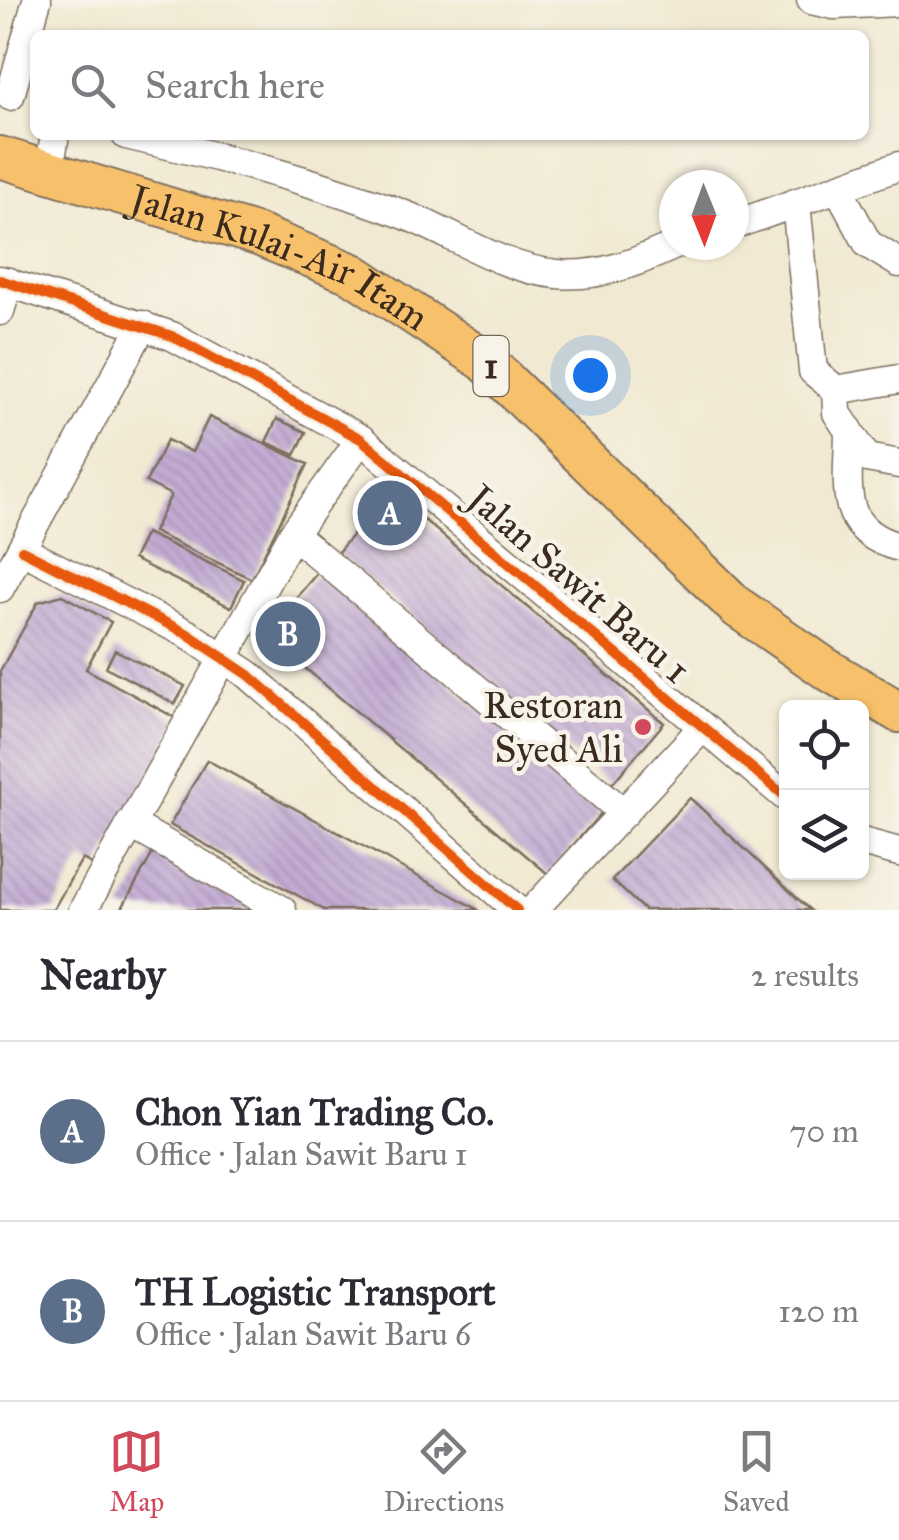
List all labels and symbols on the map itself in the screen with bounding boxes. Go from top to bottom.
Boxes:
north arrow [659,170,749,260]
street label: Jalan Kulai-Air Itam [121,174,437,340]
road number: 1 [474,336,508,396]
your location [565,350,616,401]
street label: Jalan Sawit Baru 1 [455,472,699,694]
pin: A [358,476,422,550]
pin: B [256,596,320,672]
place label: Restoran Syed Ali [483,682,623,772]
marker: Restoran Syed Ali [632,716,654,738]

